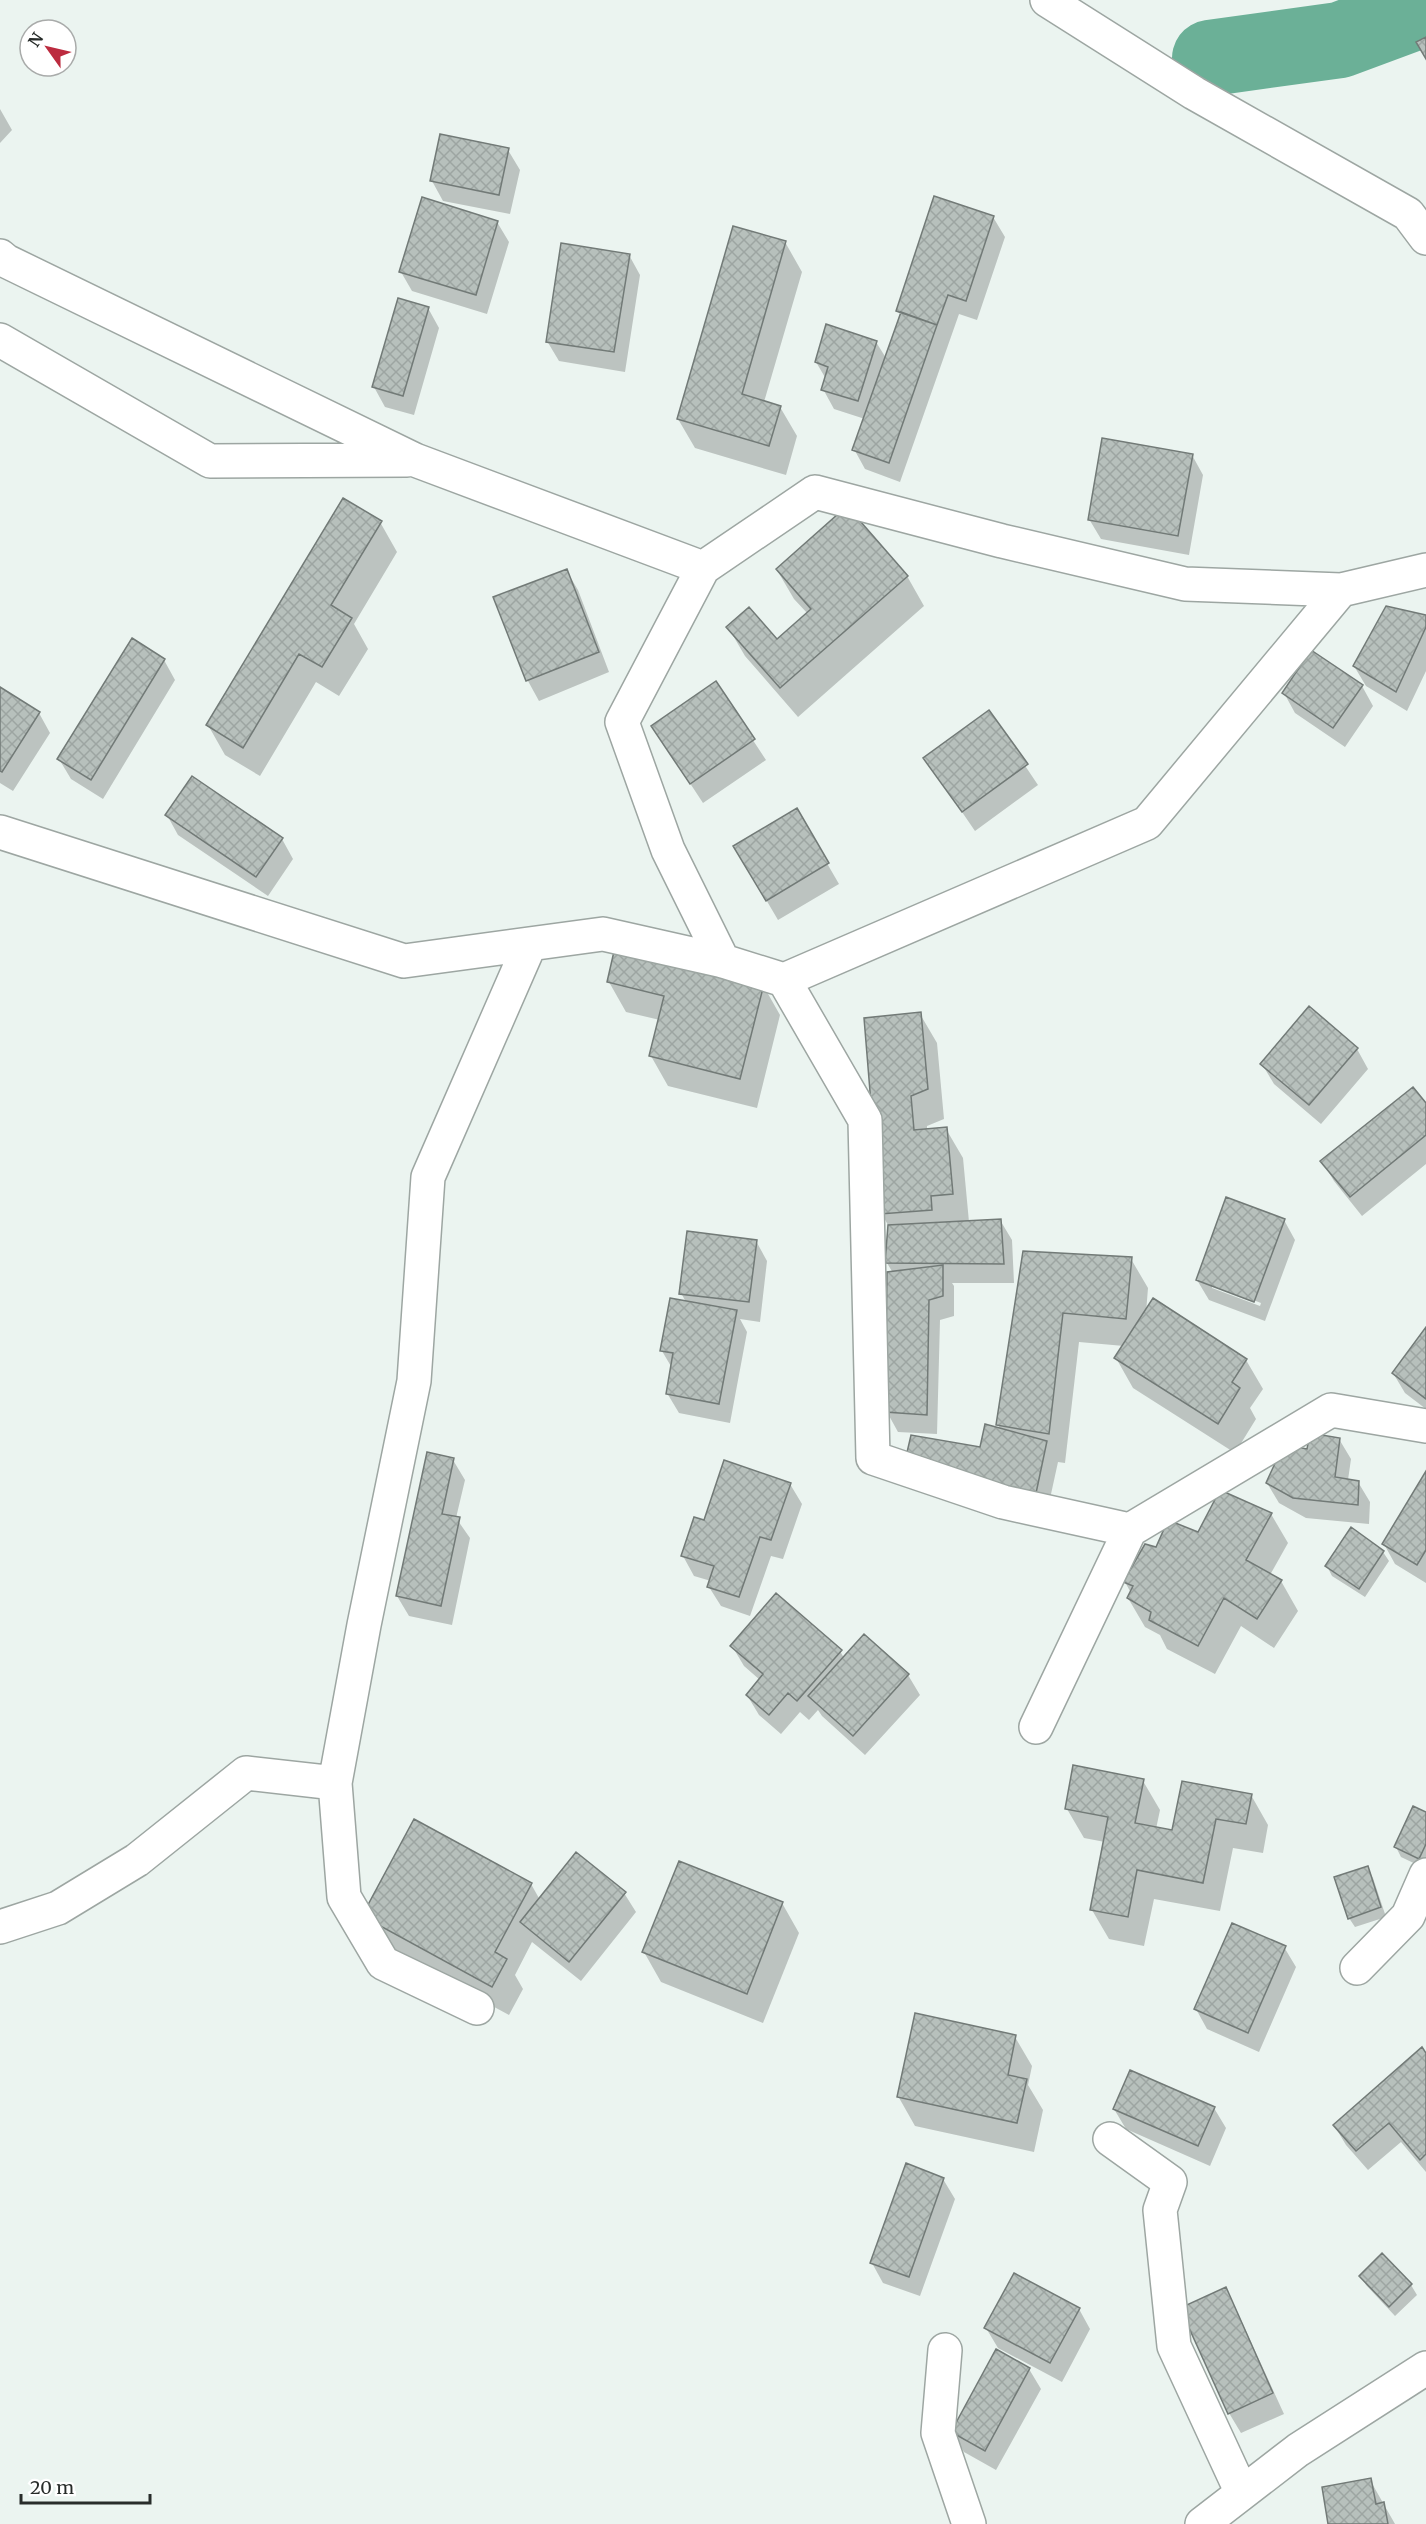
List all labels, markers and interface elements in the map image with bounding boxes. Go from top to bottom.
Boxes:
north arrow [18,18,78,78]
text: N [24,28,48,50]
scale bar [21,2467,150,2505]
text: 20 m [30,2476,74,2499]

